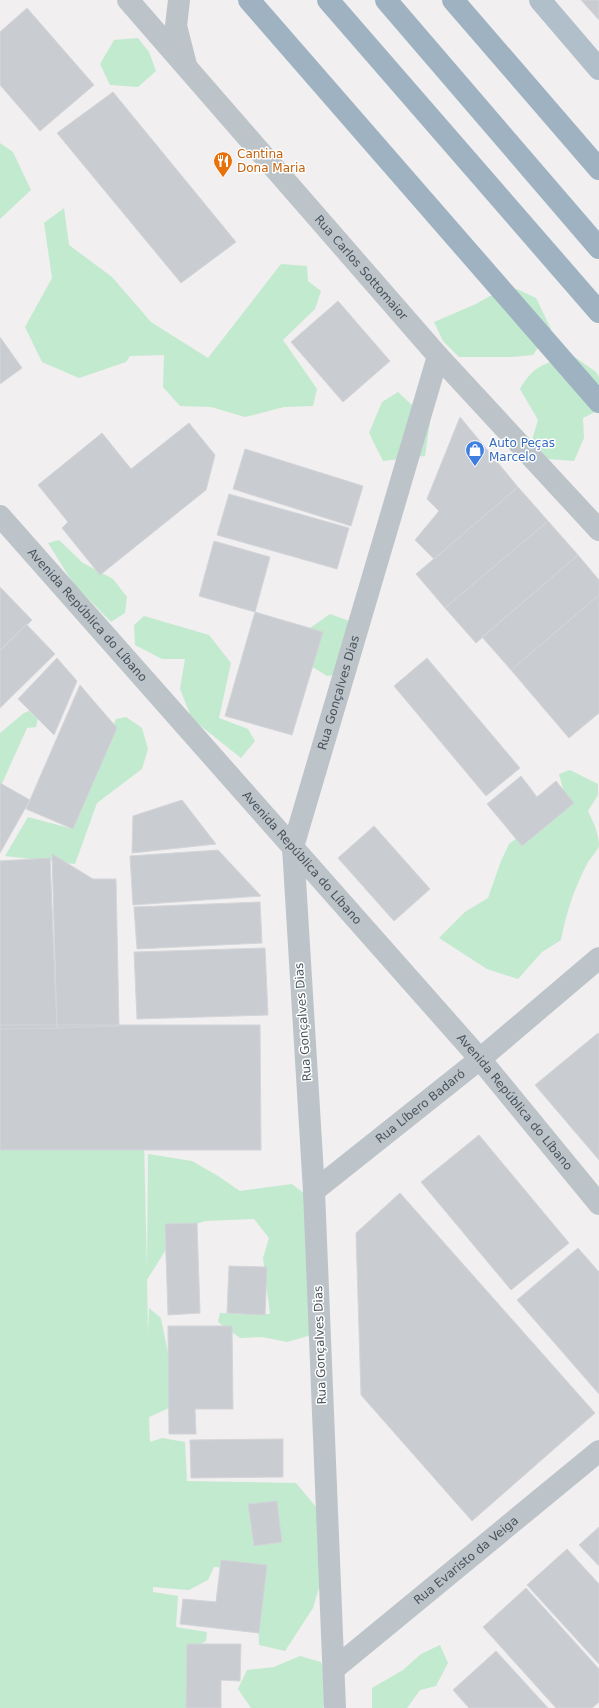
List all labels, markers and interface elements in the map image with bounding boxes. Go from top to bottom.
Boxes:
place label: Cantina Dona Maria [237,147,306,175]
restaurant icon: Cantina Dona Maria [212,150,234,178]
street label: Rua Carlos Sottomaior [312,212,411,323]
place label: Auto Peças Marcelo [489,436,555,464]
shop icon: Auto Peças Marcelo [464,439,486,467]
street label: Avenida República do Líbano [25,545,150,684]
street label: Rua Gonçalves Dias [315,634,362,752]
street label: Avenida República do Líbano [239,788,365,927]
street label: Rua Gonçalves Dias [292,962,314,1082]
street label: Avenida República do Líbano [454,1031,575,1173]
street label: Rua Líbero Badaró [373,1067,468,1146]
street label: Rua Gonçalves Dias [311,1285,329,1405]
street label: Rua Evaristo da Veiga [411,1513,521,1607]

